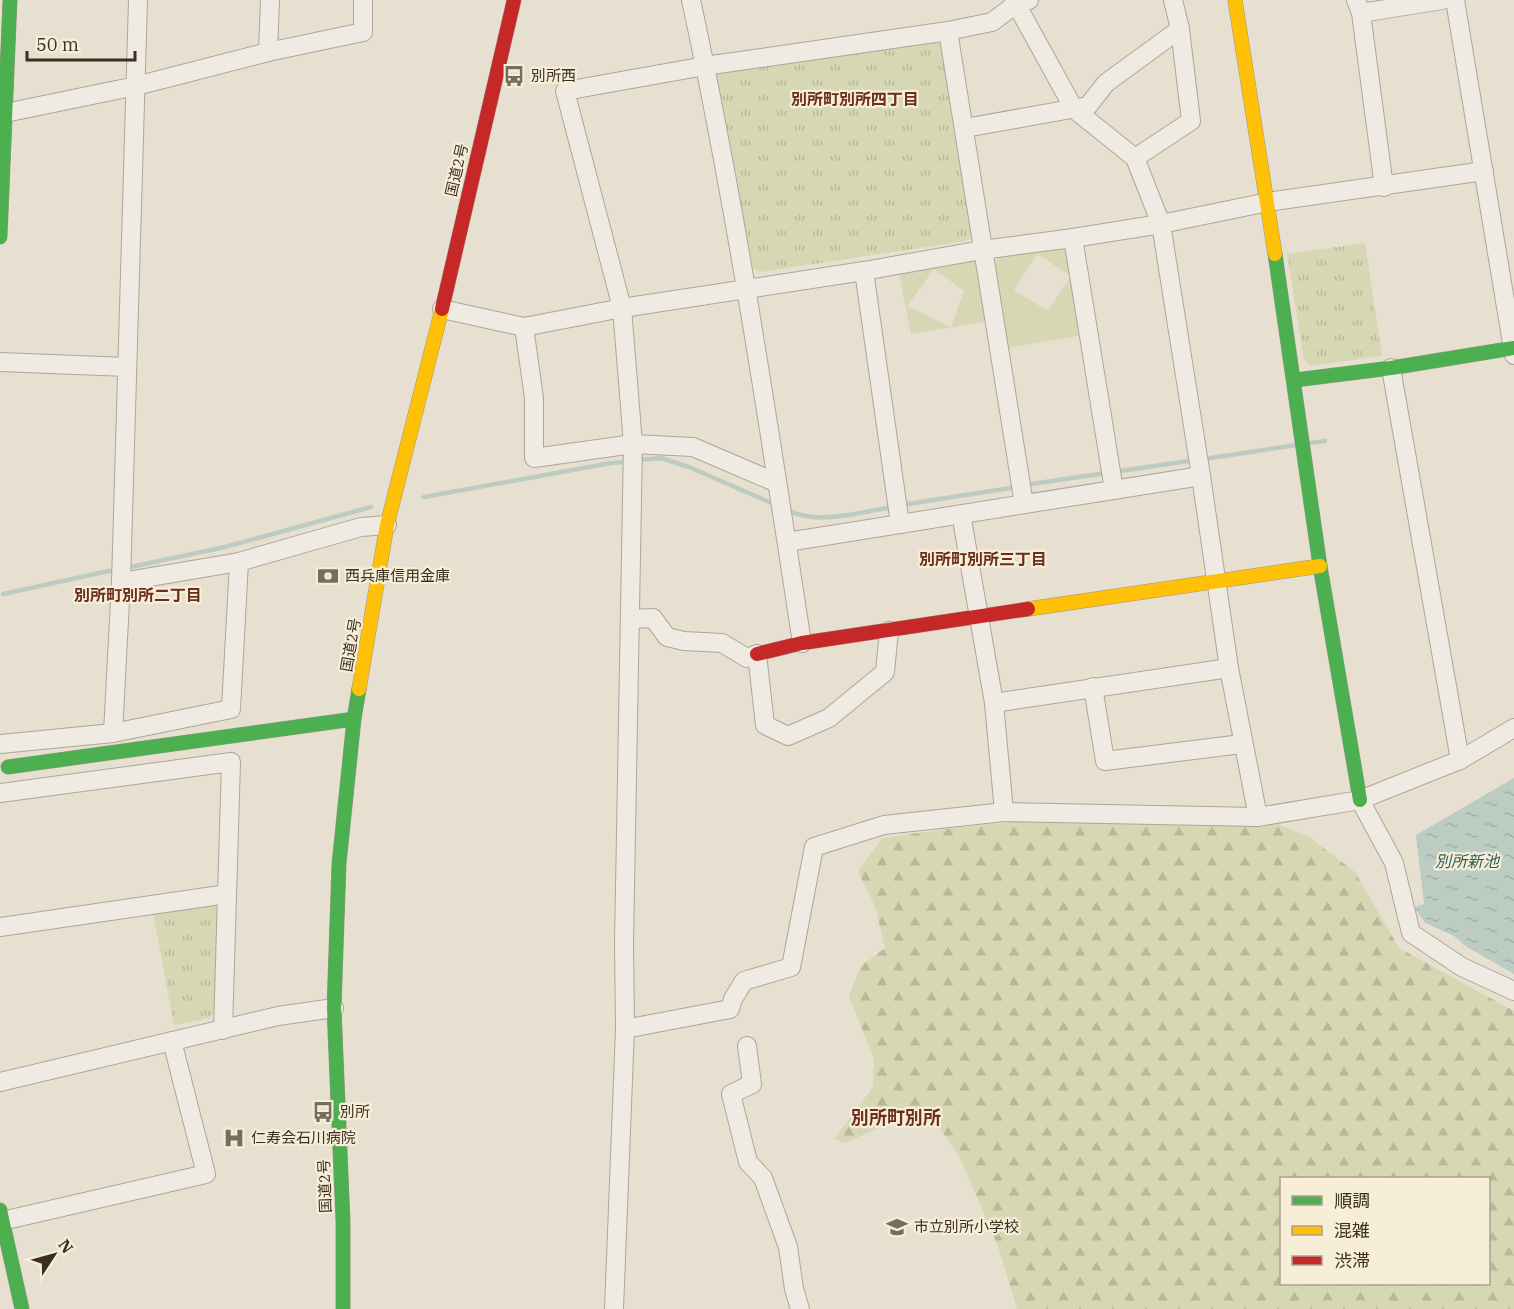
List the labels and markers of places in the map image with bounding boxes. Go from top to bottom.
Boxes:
bus stop icon: 別所西 [502,64,526,88]
place label: 別所西 [531,66,576,85]
bank icon: 西兵庫信用金庫 [316,564,340,588]
place label: 西兵庫信用金庫 [345,566,450,585]
bus stop icon: 別所 [311,1100,335,1124]
place label: 別所 [340,1102,370,1121]
hospital icon: 仁寿会石川病院 [222,1126,246,1150]
place label: 仁寿会石川病院 [251,1128,356,1147]
school or university icon: 市立別所小学校 [885,1215,909,1239]
place label: 市立別所小学校 [914,1217,1019,1236]

